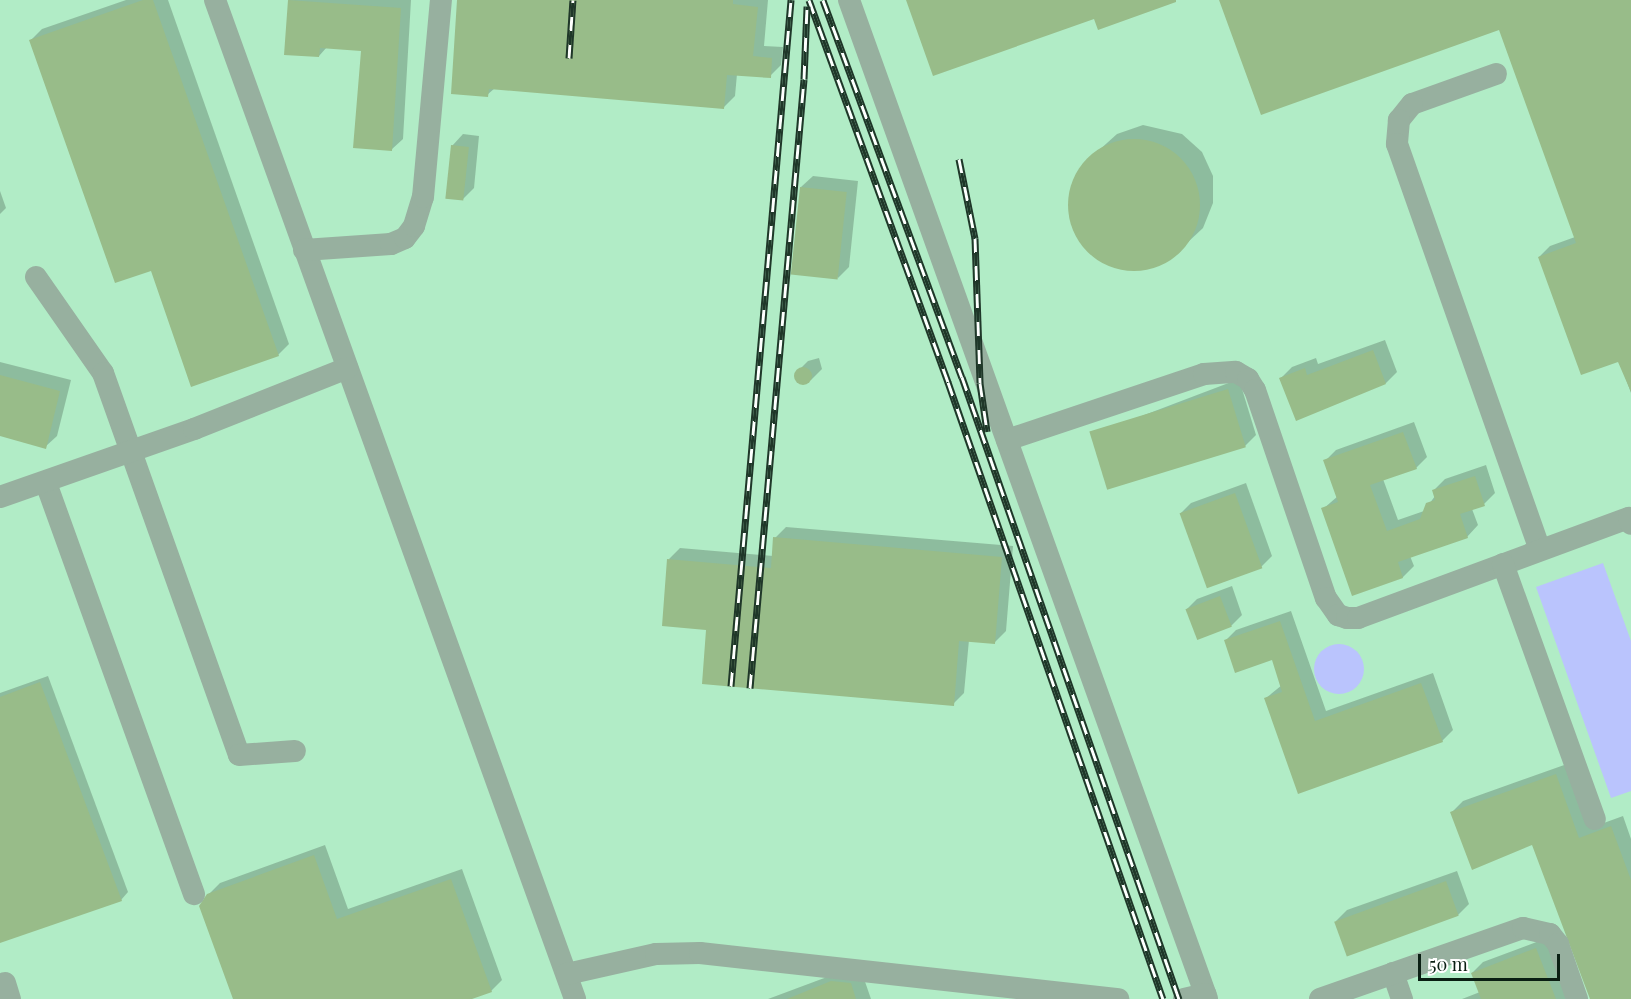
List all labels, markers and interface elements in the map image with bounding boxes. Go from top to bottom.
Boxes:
scale bar [1421,942,1564,980]
text: 50 m [1429,952,1468,976]

